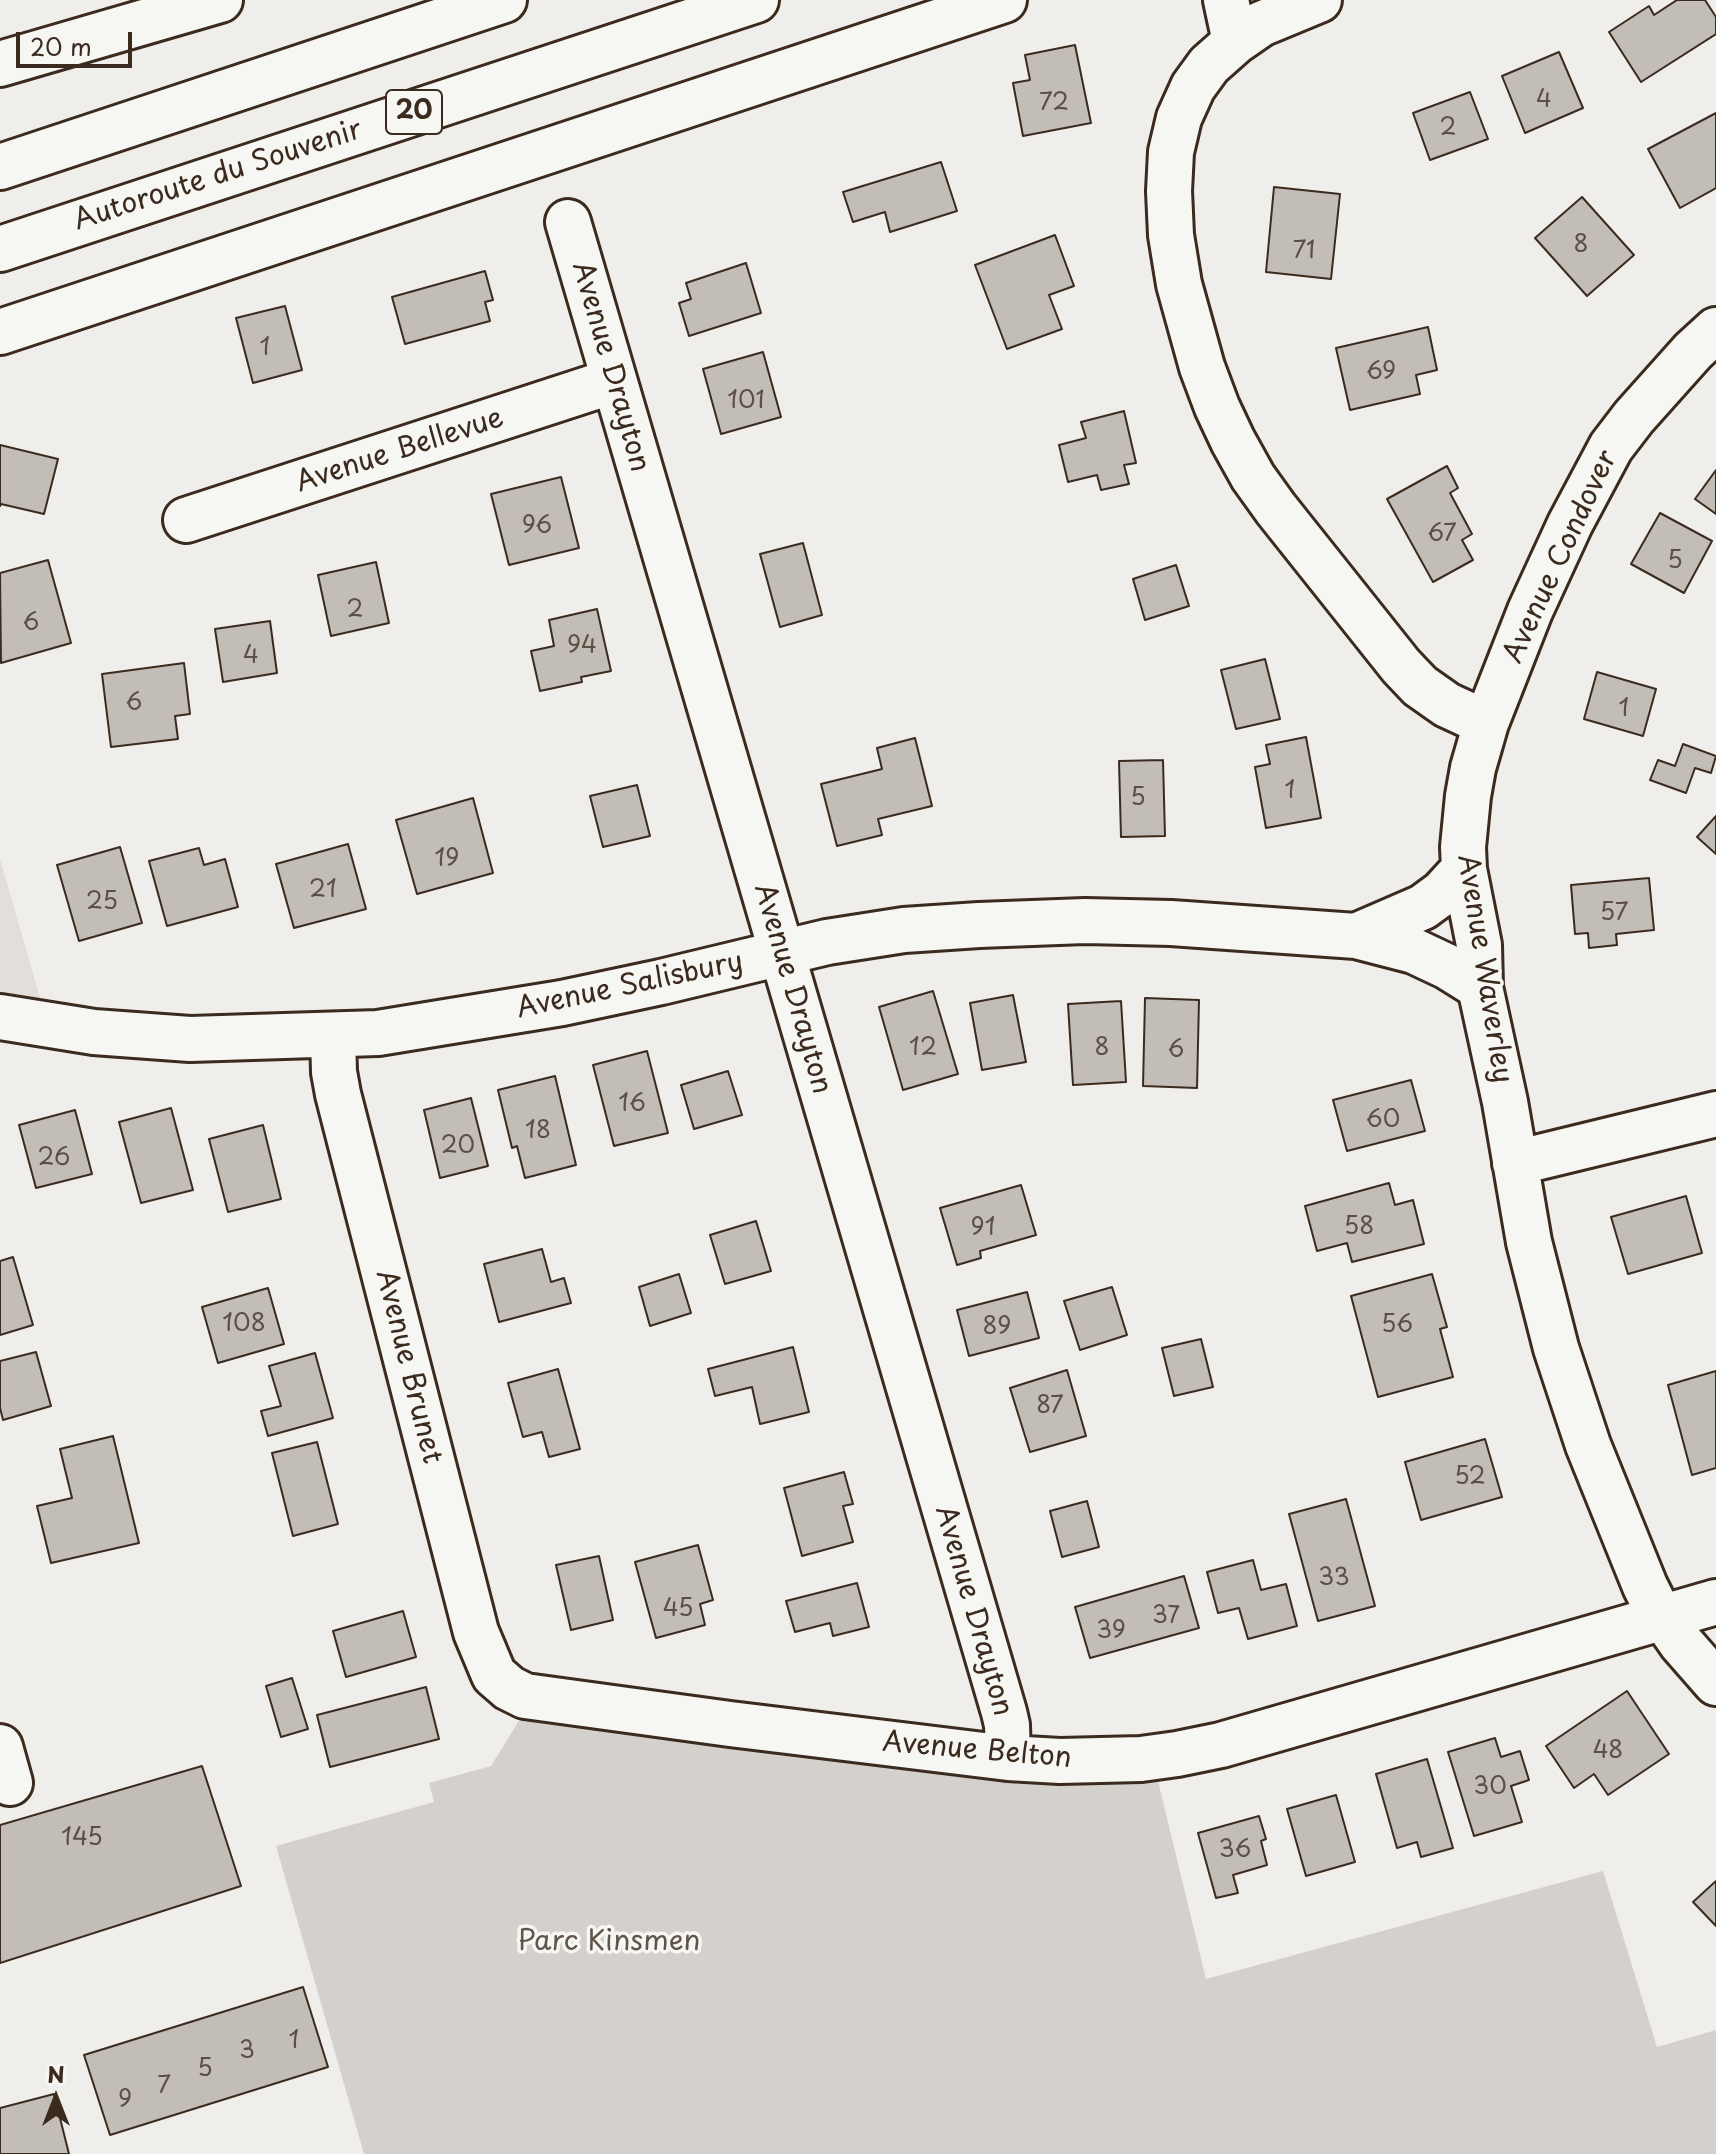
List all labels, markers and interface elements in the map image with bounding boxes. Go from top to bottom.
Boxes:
scale bar [20,16,136,66]
text: 20 m [30,28,92,64]
house number: 4 [1536,86,1552,114]
house number: 72 [1039,89,1069,117]
road number: 20 [386,90,442,134]
street label: Autoroute du Souvenir [70,114,366,238]
house number: 2 [1440,114,1456,142]
house number: 8 [1574,231,1588,259]
house number: 71 [1293,237,1315,265]
street label: Avenue Drayton [564,258,656,476]
house number: 1 [260,334,270,362]
house number: 69 [1366,358,1396,386]
house number: 101 [727,387,765,415]
street label: Avenue Bellevue [292,402,508,500]
street label: Avenue Condover [1497,445,1625,669]
house number: 96 [522,512,552,540]
house number: 67 [1427,520,1457,548]
house number: 5 [1667,547,1683,575]
house number: 2 [347,596,363,624]
house number: 6 [23,609,39,637]
house number: 94 [567,632,597,660]
house number: 4 [243,642,259,670]
house number: 6 [126,689,142,717]
house number: 1 [1619,695,1629,723]
house number: 1 [1285,777,1295,805]
house number: 5 [1130,784,1146,812]
house number: 19 [435,845,459,873]
street label: Avenue Waverley [1449,852,1519,1086]
house number: 21 [309,876,337,904]
street label: Avenue Drayton [746,880,838,1098]
house number: 25 [86,888,118,916]
house number: 57 [1600,899,1628,927]
street label: Avenue Salisbury [514,946,746,1026]
house number: 12 [909,1034,937,1062]
house number: 8 [1095,1034,1109,1062]
house number: 6 [1168,1036,1184,1064]
house number: 16 [618,1090,646,1118]
house number: 60 [1366,1106,1400,1134]
house number: 18 [525,1117,551,1145]
house number: 20 [441,1132,475,1160]
house number: 26 [38,1144,70,1172]
house number: 58 [1344,1213,1374,1241]
house number: 91 [971,1214,995,1242]
street label: Avenue Brunet [368,1267,448,1467]
house number: 108 [222,1310,266,1338]
house number: 56 [1381,1311,1413,1339]
house number: 89 [983,1313,1011,1341]
house number: 87 [1036,1392,1064,1420]
house number: 52 [1454,1463,1486,1491]
street label: Avenue Drayton [927,1502,1019,1720]
house number: 33 [1318,1564,1350,1592]
house number: 45 [663,1595,693,1623]
house number: 37 [1152,1602,1180,1630]
house number: 39 [1096,1617,1126,1645]
street label: Avenue Belton [881,1726,1073,1776]
house number: 48 [1593,1737,1623,1765]
house number: 30 [1473,1773,1507,1801]
house number: 145 [61,1824,103,1852]
house number: 36 [1219,1836,1251,1864]
park label: Parc Kinsmen [518,1925,700,1959]
house number: 1 [289,2027,299,2055]
house number: 3 [239,2037,255,2065]
house number: 5 [197,2055,213,2083]
text: N [47,2057,65,2090]
north arrow [16,2058,96,2138]
house number: 7 [157,2072,171,2100]
house number: 9 [118,2086,132,2114]

